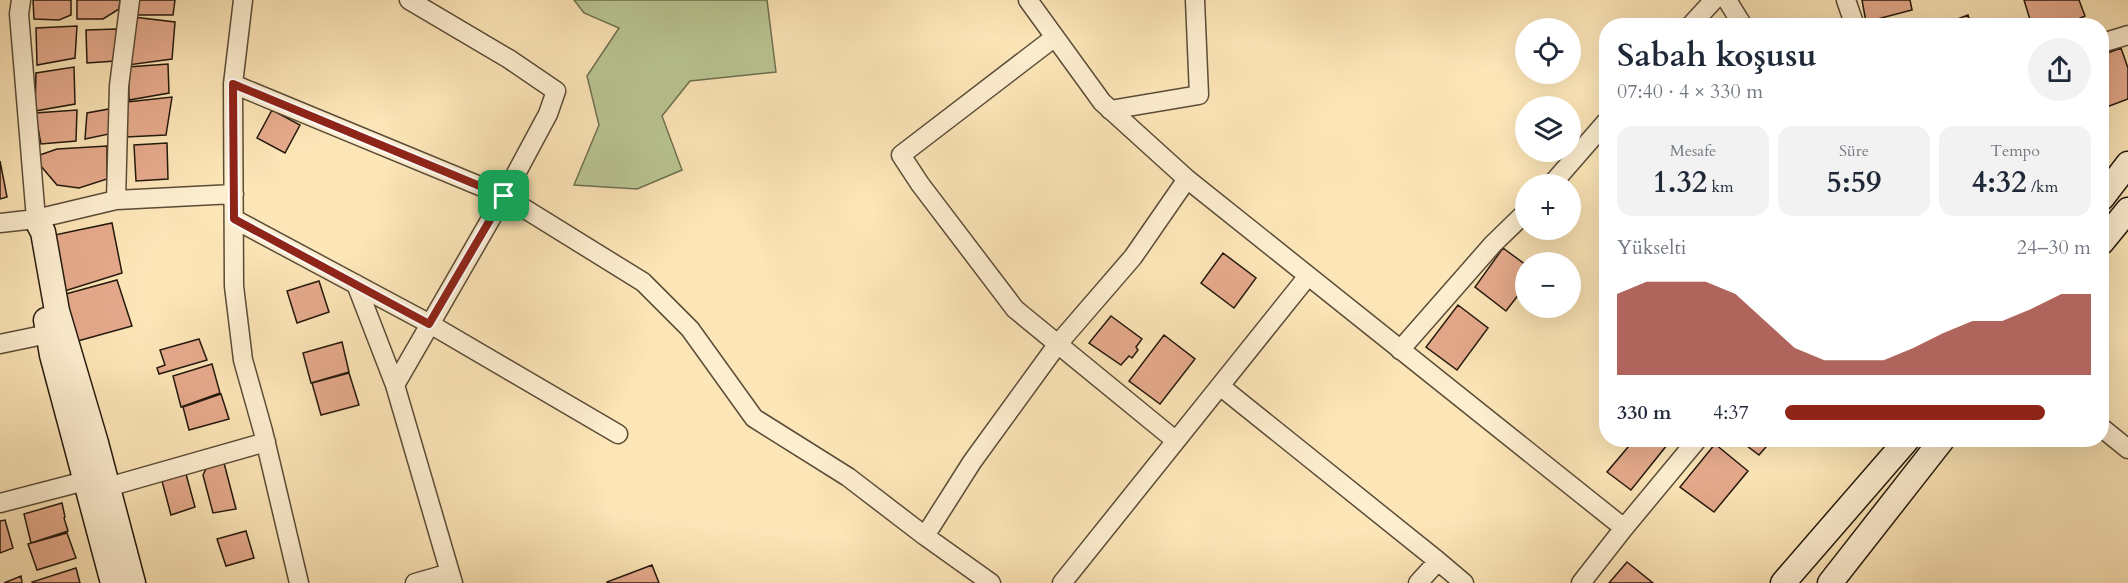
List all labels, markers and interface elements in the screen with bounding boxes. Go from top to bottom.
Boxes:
map controls [1515,18,1581,318]
button: locate [1515,18,1581,84]
text: Sabah koşusu [1617,33,1817,78]
button: share [2028,38,2091,101]
text: 07:40 · 4 × 330 m [1617,78,1763,105]
button: layers [1515,96,1581,162]
text: Mesafe [1670,140,1716,162]
text: Süre [1839,140,1869,162]
text: Tempo [1990,140,2040,162]
text: 1.32 [1652,162,1707,203]
text: 5:59 [1827,162,1881,203]
text: 4:32 [1972,162,2027,203]
pin [478,170,529,221]
button: + [1515,174,1581,240]
text: km [1707,176,1734,198]
text: /km [2027,176,2058,198]
icon: arrive [487,179,520,212]
text: Yükselti [1617,234,1686,261]
text: 24–30 m [2017,234,2091,261]
button: − [1515,252,1581,318]
text: 330 m [1617,399,1672,426]
text: 4:37 [1713,399,1749,426]

